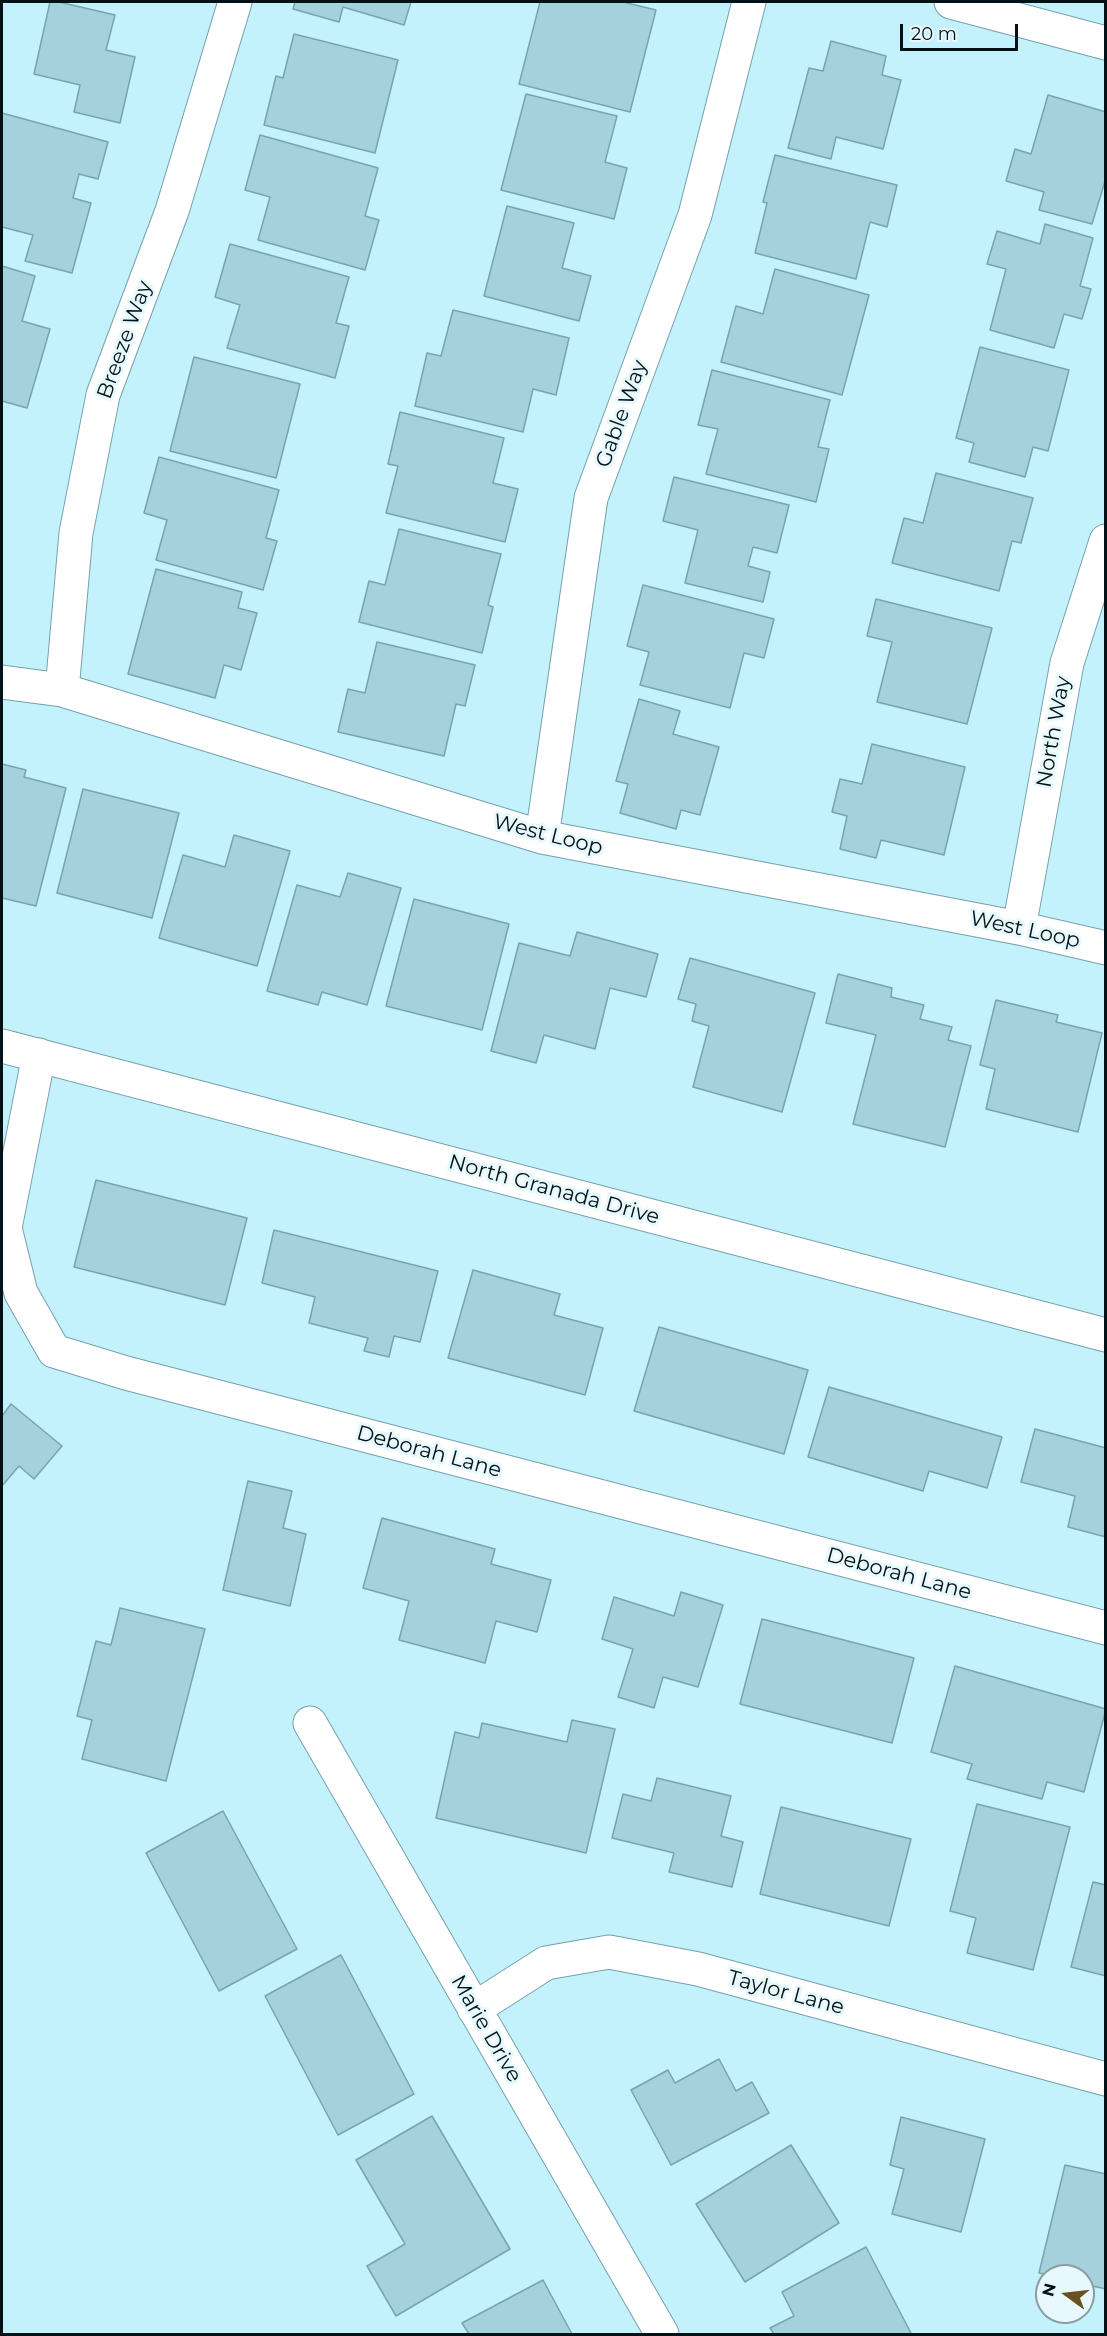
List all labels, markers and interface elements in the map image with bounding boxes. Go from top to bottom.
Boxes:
scale bar [903,12,1022,50]
text: 20 m [911,23,957,45]
street label: Breeze Way [92,278,158,402]
street label: Gable Way [591,357,653,471]
street label: North Way [1032,674,1076,790]
street label: West Loop [491,809,605,861]
street label: West Loop [968,906,1082,954]
street label: North Granada Drive [446,1150,662,1230]
street label: Deborah Lane [354,1421,504,1483]
street label: Deborah Lane [824,1543,974,1605]
street label: Taylor Lane [725,1965,847,2021]
street label: Marie Drive [445,1971,527,2087]
north arrow [1035,2264,1095,2324]
text: N [1038,2281,1060,2298]

